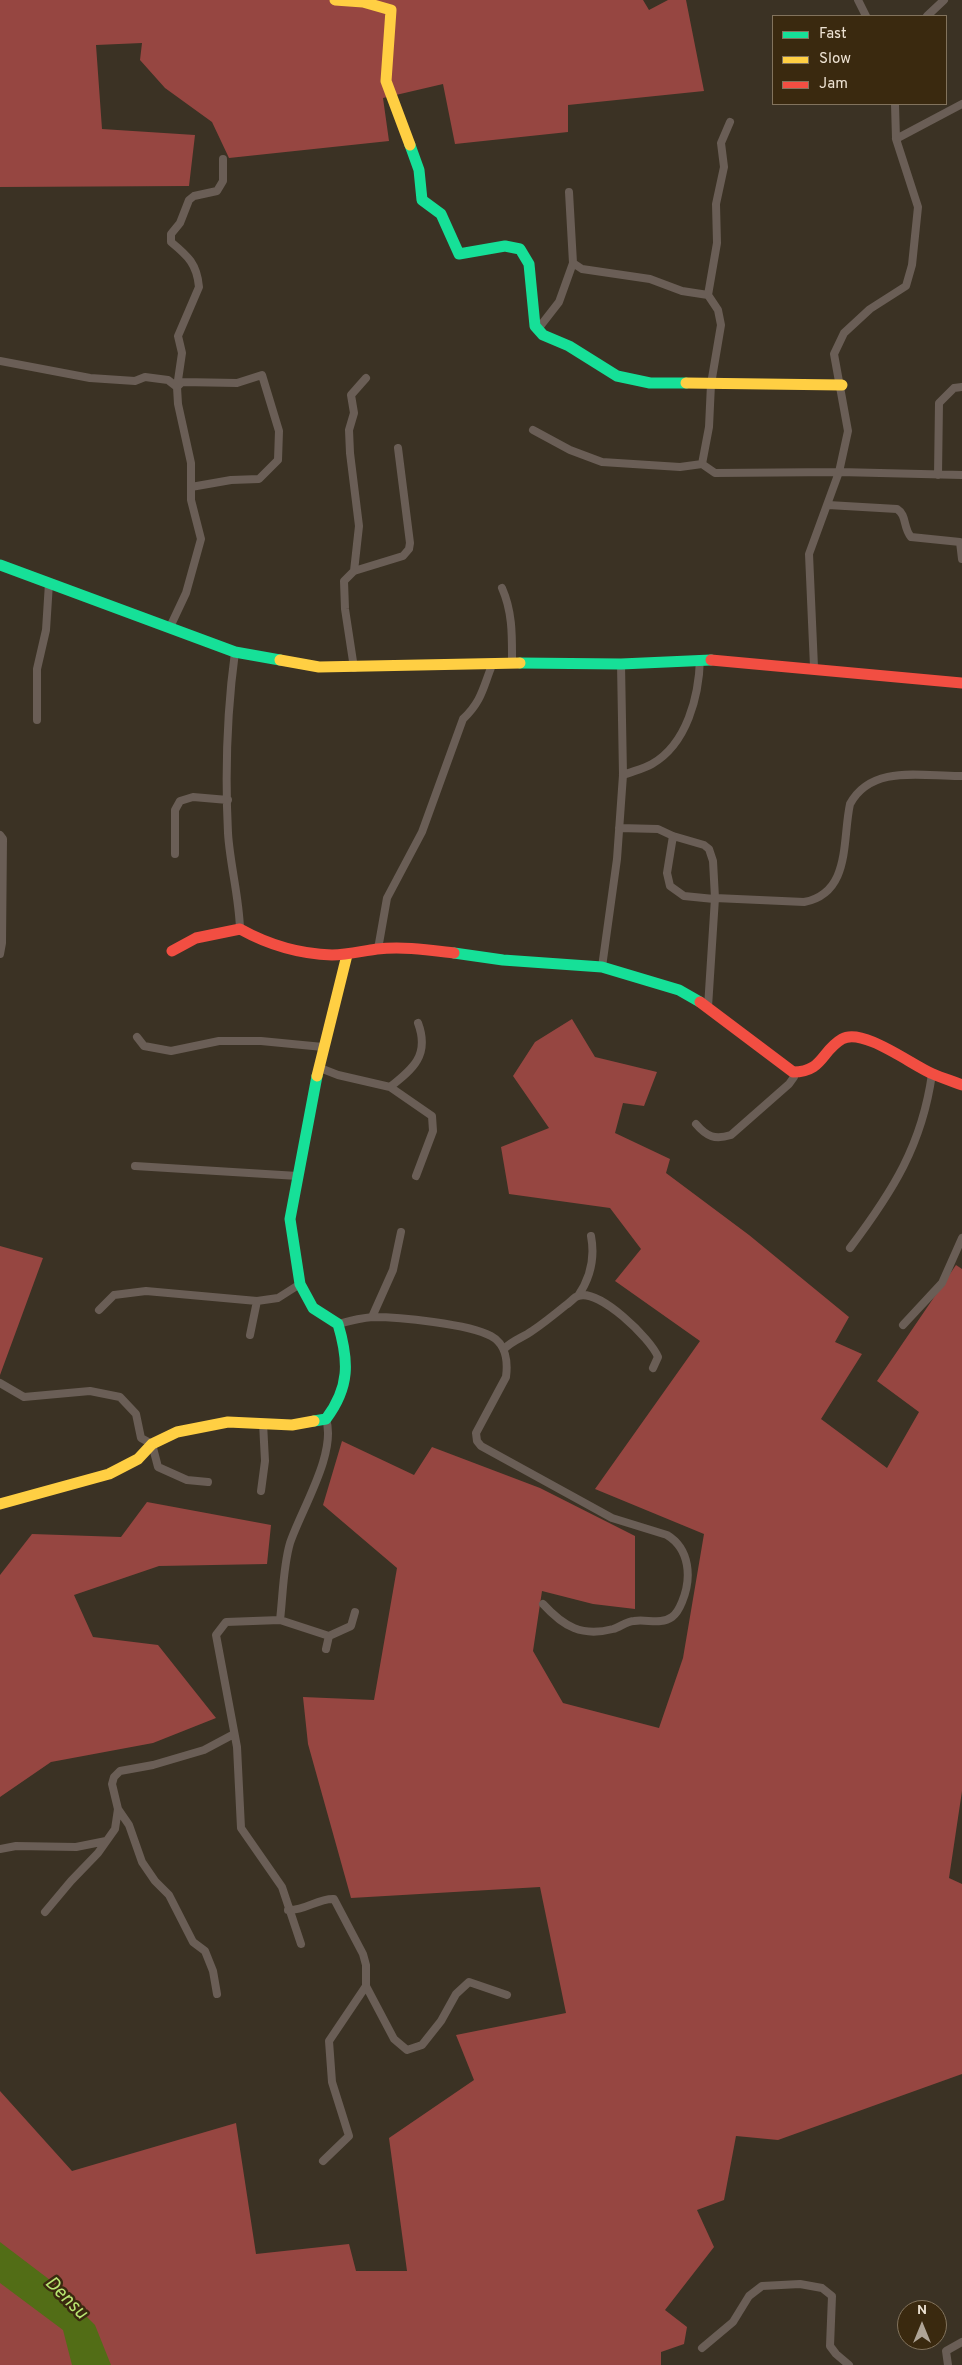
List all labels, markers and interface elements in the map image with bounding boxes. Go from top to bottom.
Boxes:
legend [772,15,947,105]
text: Fast [819,25,847,44]
text: Slow [819,50,851,69]
text: Jam [819,75,848,94]
water label: Densu [39,2273,91,2325]
north arrow [897,2300,947,2350]
text: N [917,2302,927,2319]

